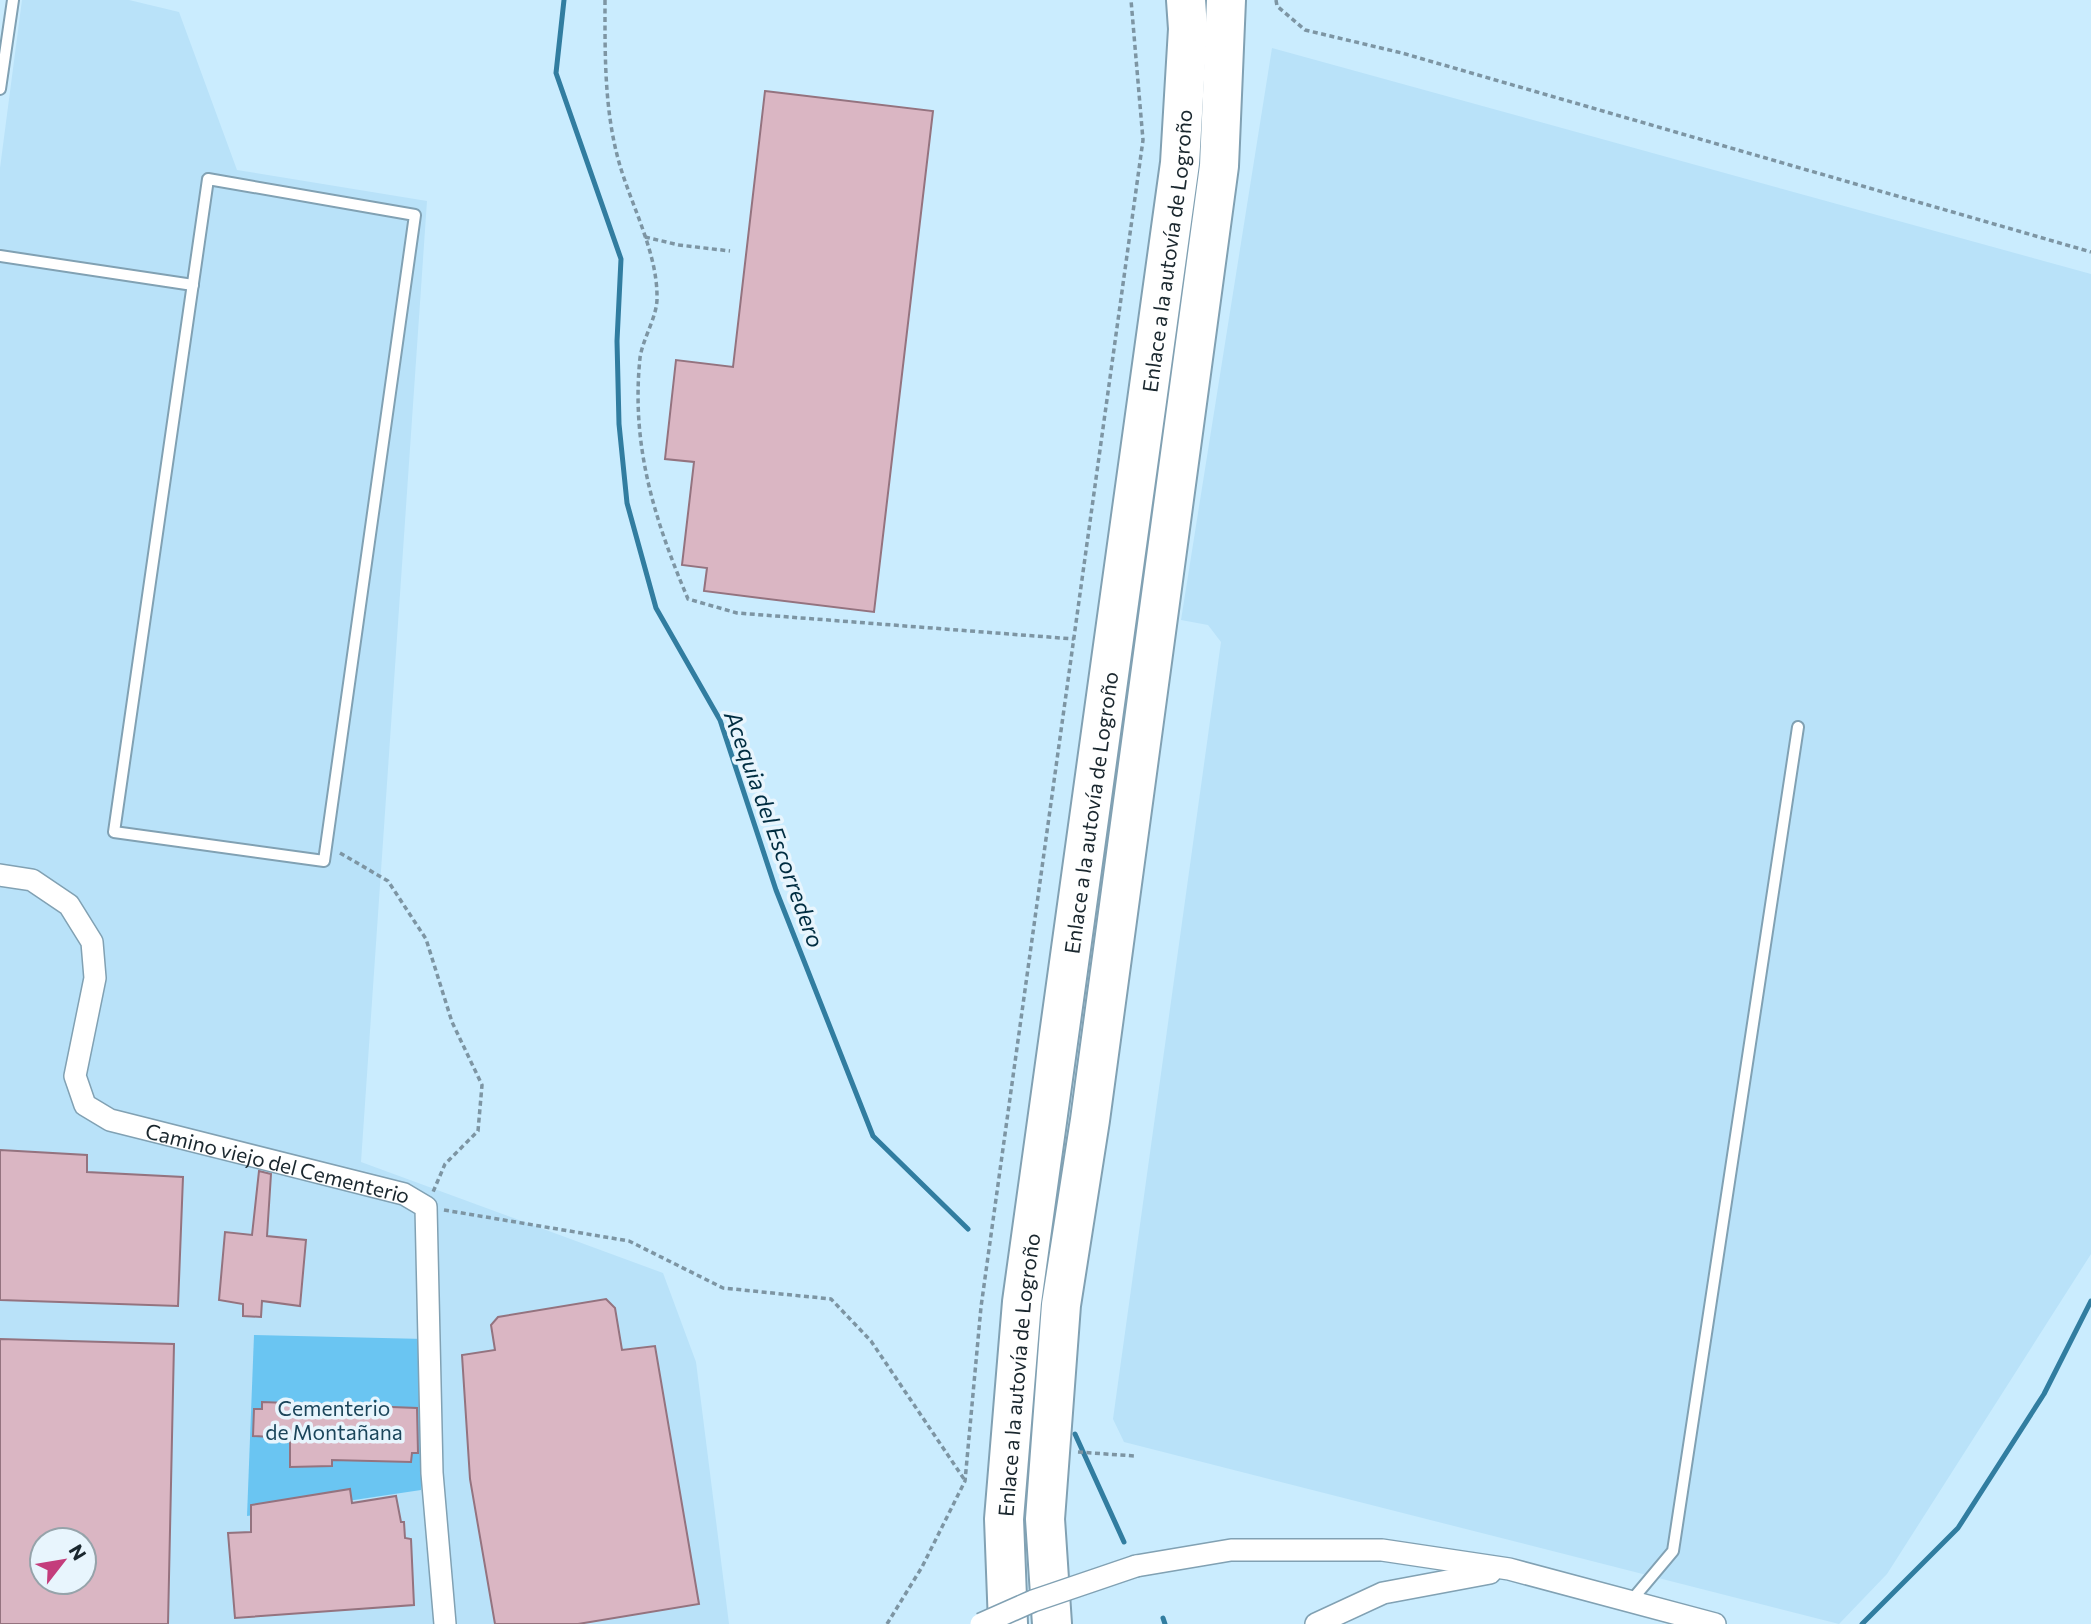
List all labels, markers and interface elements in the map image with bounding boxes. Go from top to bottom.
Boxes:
street label: Enlace a la autovía de Logroño [1136,109,1196,394]
street label: Enlace a la autovía de Logroño [1058,670,1122,955]
water label: Acequia del Escorredero [719,706,831,951]
street label: Camino viejo del Cementerio [143,1117,416,1208]
street label: Enlace a la autovía de Logroño [992,1231,1044,1517]
park label: Cementerio de Montañana [265,1395,403,1444]
north arrow [28,1526,98,1596]
text: N [64,1540,92,1564]

